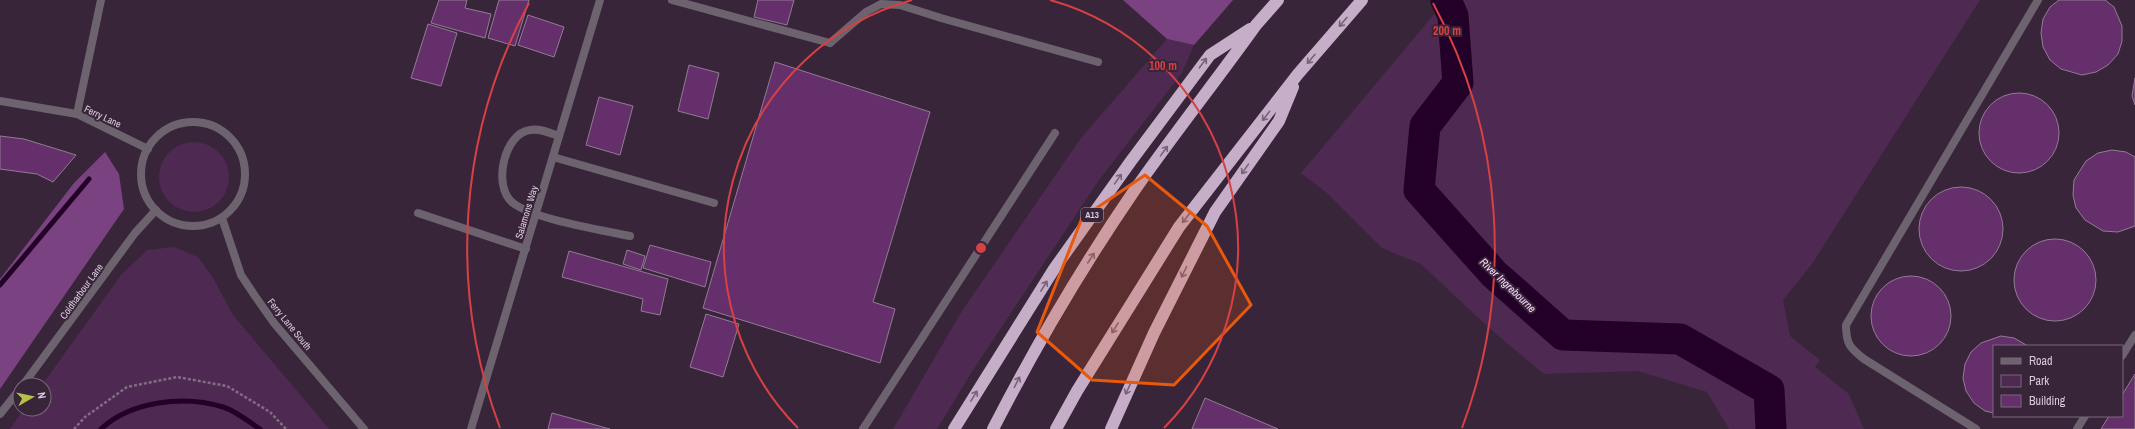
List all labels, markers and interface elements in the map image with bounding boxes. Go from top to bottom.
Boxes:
one-way arrow [1339,17,1348,27]
text: 200 m [1433,23,1461,39]
one-way arrow [1307,54,1316,64]
text: 100 m [1149,58,1177,74]
one-way arrow [1199,58,1208,69]
street label: Ferry Lane [82,102,124,131]
one-way arrow [1261,110,1270,121]
one-way arrow [1160,145,1168,156]
one-way arrow [1241,163,1250,174]
one-way arrow [1114,174,1122,185]
street label: Salamons Way [512,183,541,240]
road number: A13 [1081,208,1103,222]
one-way arrow [1181,213,1190,224]
centre of rings [974,241,988,255]
one-way arrow [1087,253,1095,264]
water label: River Ingrebourne [1477,255,1539,315]
street label: Coldharbour Lane [57,261,106,322]
one-way arrow [1180,266,1188,278]
one-way arrow [1040,280,1048,292]
street label: Ferry Lane South [265,296,314,353]
one-way arrow [1111,322,1119,334]
legend [1993,345,2123,417]
text: Road [2029,353,2053,369]
text: Park [2029,373,2049,389]
one-way arrow [1014,376,1022,388]
north arrow [12,377,52,417]
one-way arrow [1124,383,1131,395]
one-way arrow [970,390,979,401]
text: N [34,391,49,400]
text: Building [2029,393,2066,409]

